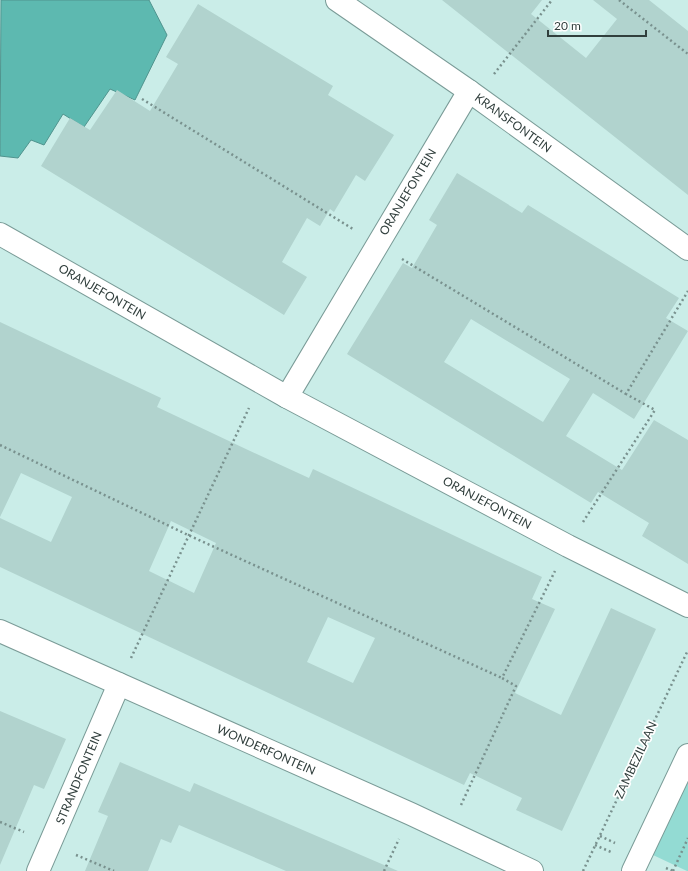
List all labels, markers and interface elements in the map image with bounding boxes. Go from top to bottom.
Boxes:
scale bar [548,12,646,38]
text: 20 m [554,18,581,33]
street label: KRANSFONTEIN [472,90,555,155]
street label: ORANJEFONTEIN [376,146,439,238]
street label: ORANJEFONTEIN [56,260,149,323]
street label: ORANJEFONTEIN [440,473,534,532]
street label: ZAMBEZILAAN [611,719,660,801]
street label: WONDERFONTEIN [214,721,318,778]
street label: STRANDFONTEIN [52,729,105,827]

